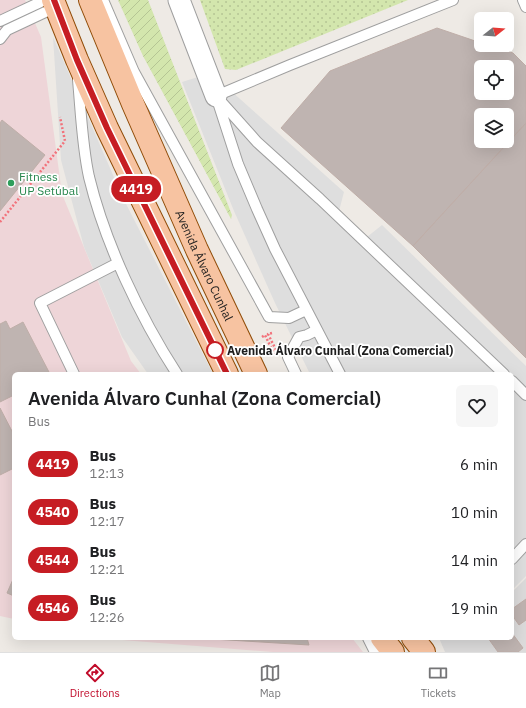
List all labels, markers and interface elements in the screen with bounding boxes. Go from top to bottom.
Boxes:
north arrow [474,12,514,52]
map controls [474,12,514,148]
button: locate [474,60,514,100]
button: layers [474,108,514,148]
place label: Fitness UP Setúbal [19,169,78,198]
line badge: 4419 [108,176,164,202]
marker: Fitness UP Setúbal [6,178,16,188]
text: 4419 [119,180,153,198]
street label: Avenida Álvaro Cunhal [173,207,237,323]
marker: Avenida Álvaro Cunhal (Zona Comercial) [206,341,224,359]
place label: Avenida Álvaro Cunhal (Zona Comercial) [227,342,453,358]
button: heart [456,385,498,427]
text: Avenida Álvaro Cunhal (Zona Comercial) [28,386,381,410]
text: Bus [28,413,50,430]
text: Bus [90,446,116,465]
text: 4419 [36,455,70,473]
text: 6 min [460,455,498,474]
text: 12:13 [90,465,125,482]
text: Bus [90,494,116,513]
text: 4540 [36,503,70,521]
text: 10 min [451,503,498,522]
text: 12:17 [90,513,125,530]
text: Bus [90,542,116,561]
text: 4544 [36,551,70,569]
text: 14 min [451,551,498,570]
text: 12:21 [90,561,125,578]
text: Bus [90,590,116,609]
text: 4546 [36,599,70,617]
text: 19 min [451,599,498,618]
text: 12:26 [90,609,125,626]
tab: Directions [70,662,120,700]
tab: Map [259,662,281,700]
tab: Tickets [421,662,456,700]

